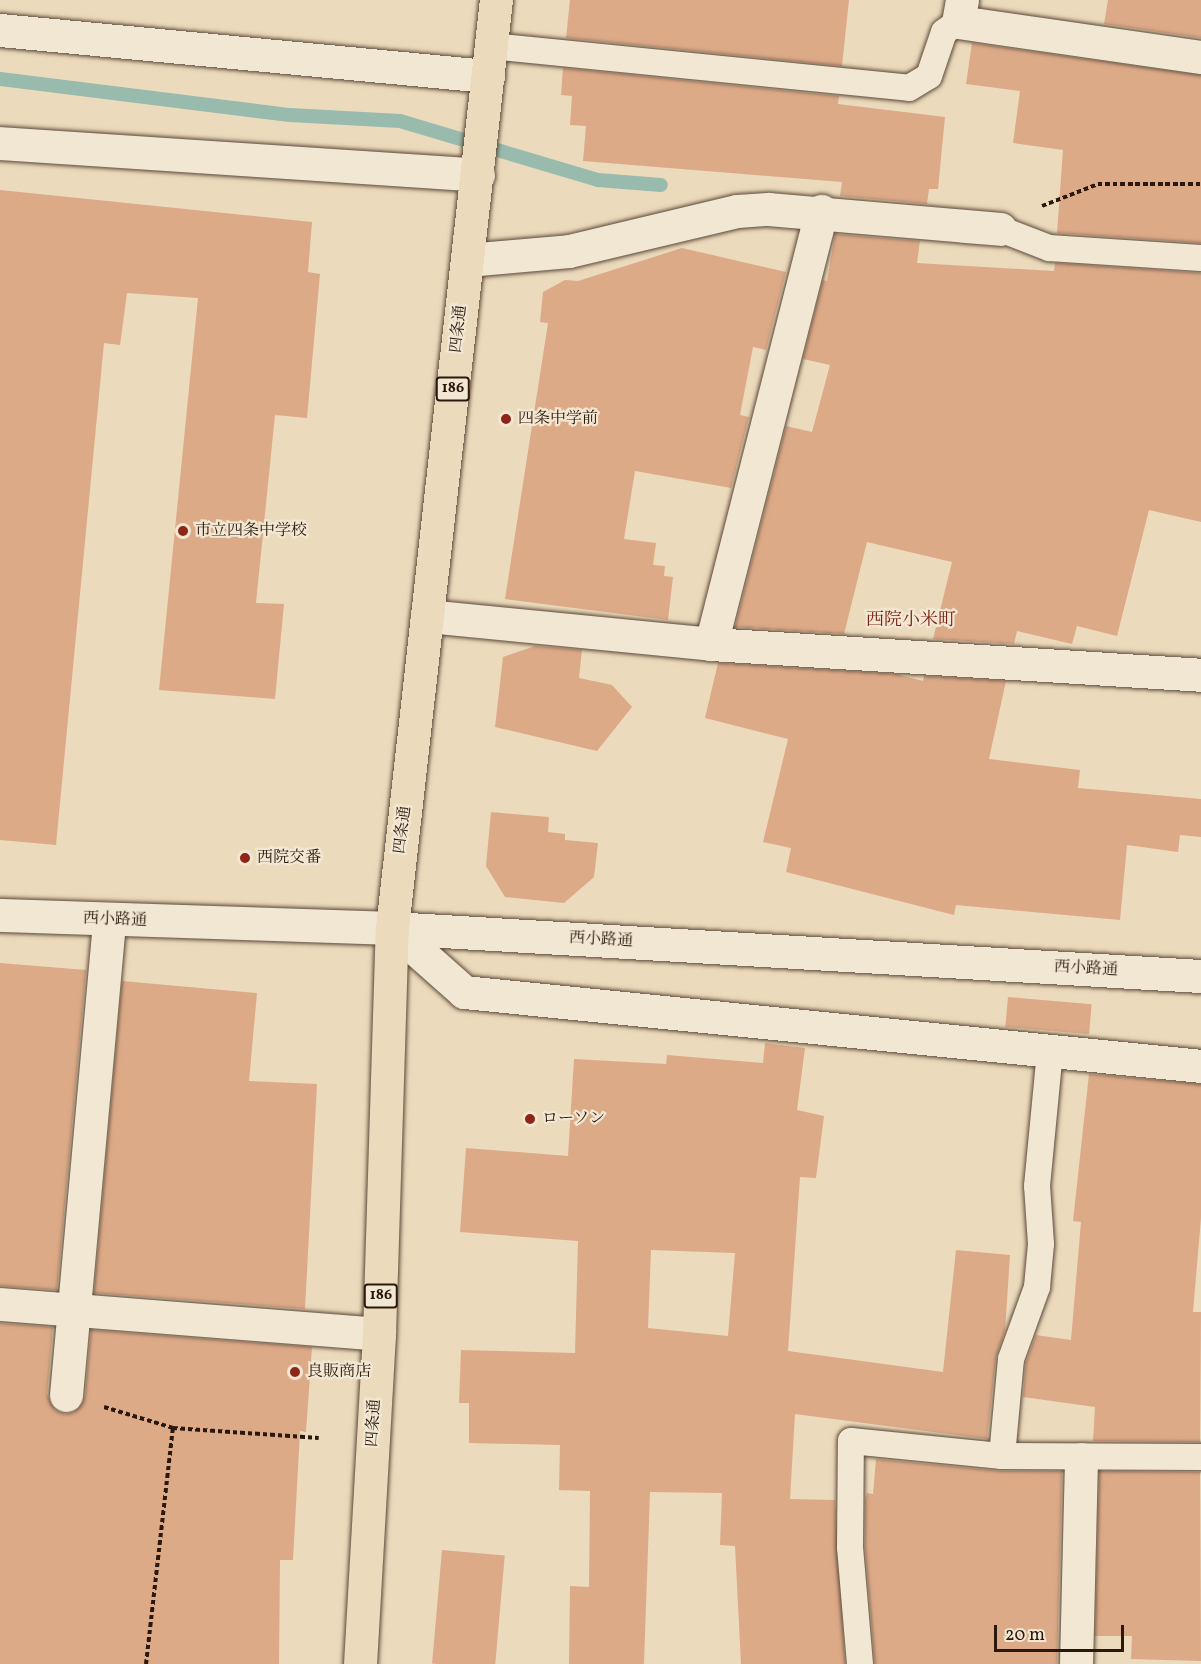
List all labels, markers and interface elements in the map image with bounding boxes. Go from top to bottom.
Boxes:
street label: 四条通 [447,304,471,354]
road number: 186 [435,377,471,401]
place label: 四条中学前 [518,409,598,429]
marker: 四条中学前 [499,412,513,426]
place label: 市立四条中学校 [195,521,307,541]
marker: 市立四条中学校 [176,524,190,538]
district label: 西院小米町 [866,610,956,632]
street label: 四条通 [391,805,415,855]
place label: 西院交番 [257,848,321,868]
marker: 西院交番 [238,851,252,865]
street label: 西小路通 [83,909,147,931]
street label: 西小路通 [569,929,633,951]
street label: 西小路通 [1054,958,1118,980]
place label: ローソン [542,1109,606,1129]
marker: ローソン [523,1112,537,1126]
road number: 186 [363,1284,399,1308]
place label: 良販商店 [307,1362,371,1382]
marker: 良販商店 [288,1365,302,1379]
street label: 四条通 [363,1399,385,1447]
scale bar [997,1613,1128,1651]
text: 20 m [1005,1623,1045,1648]

